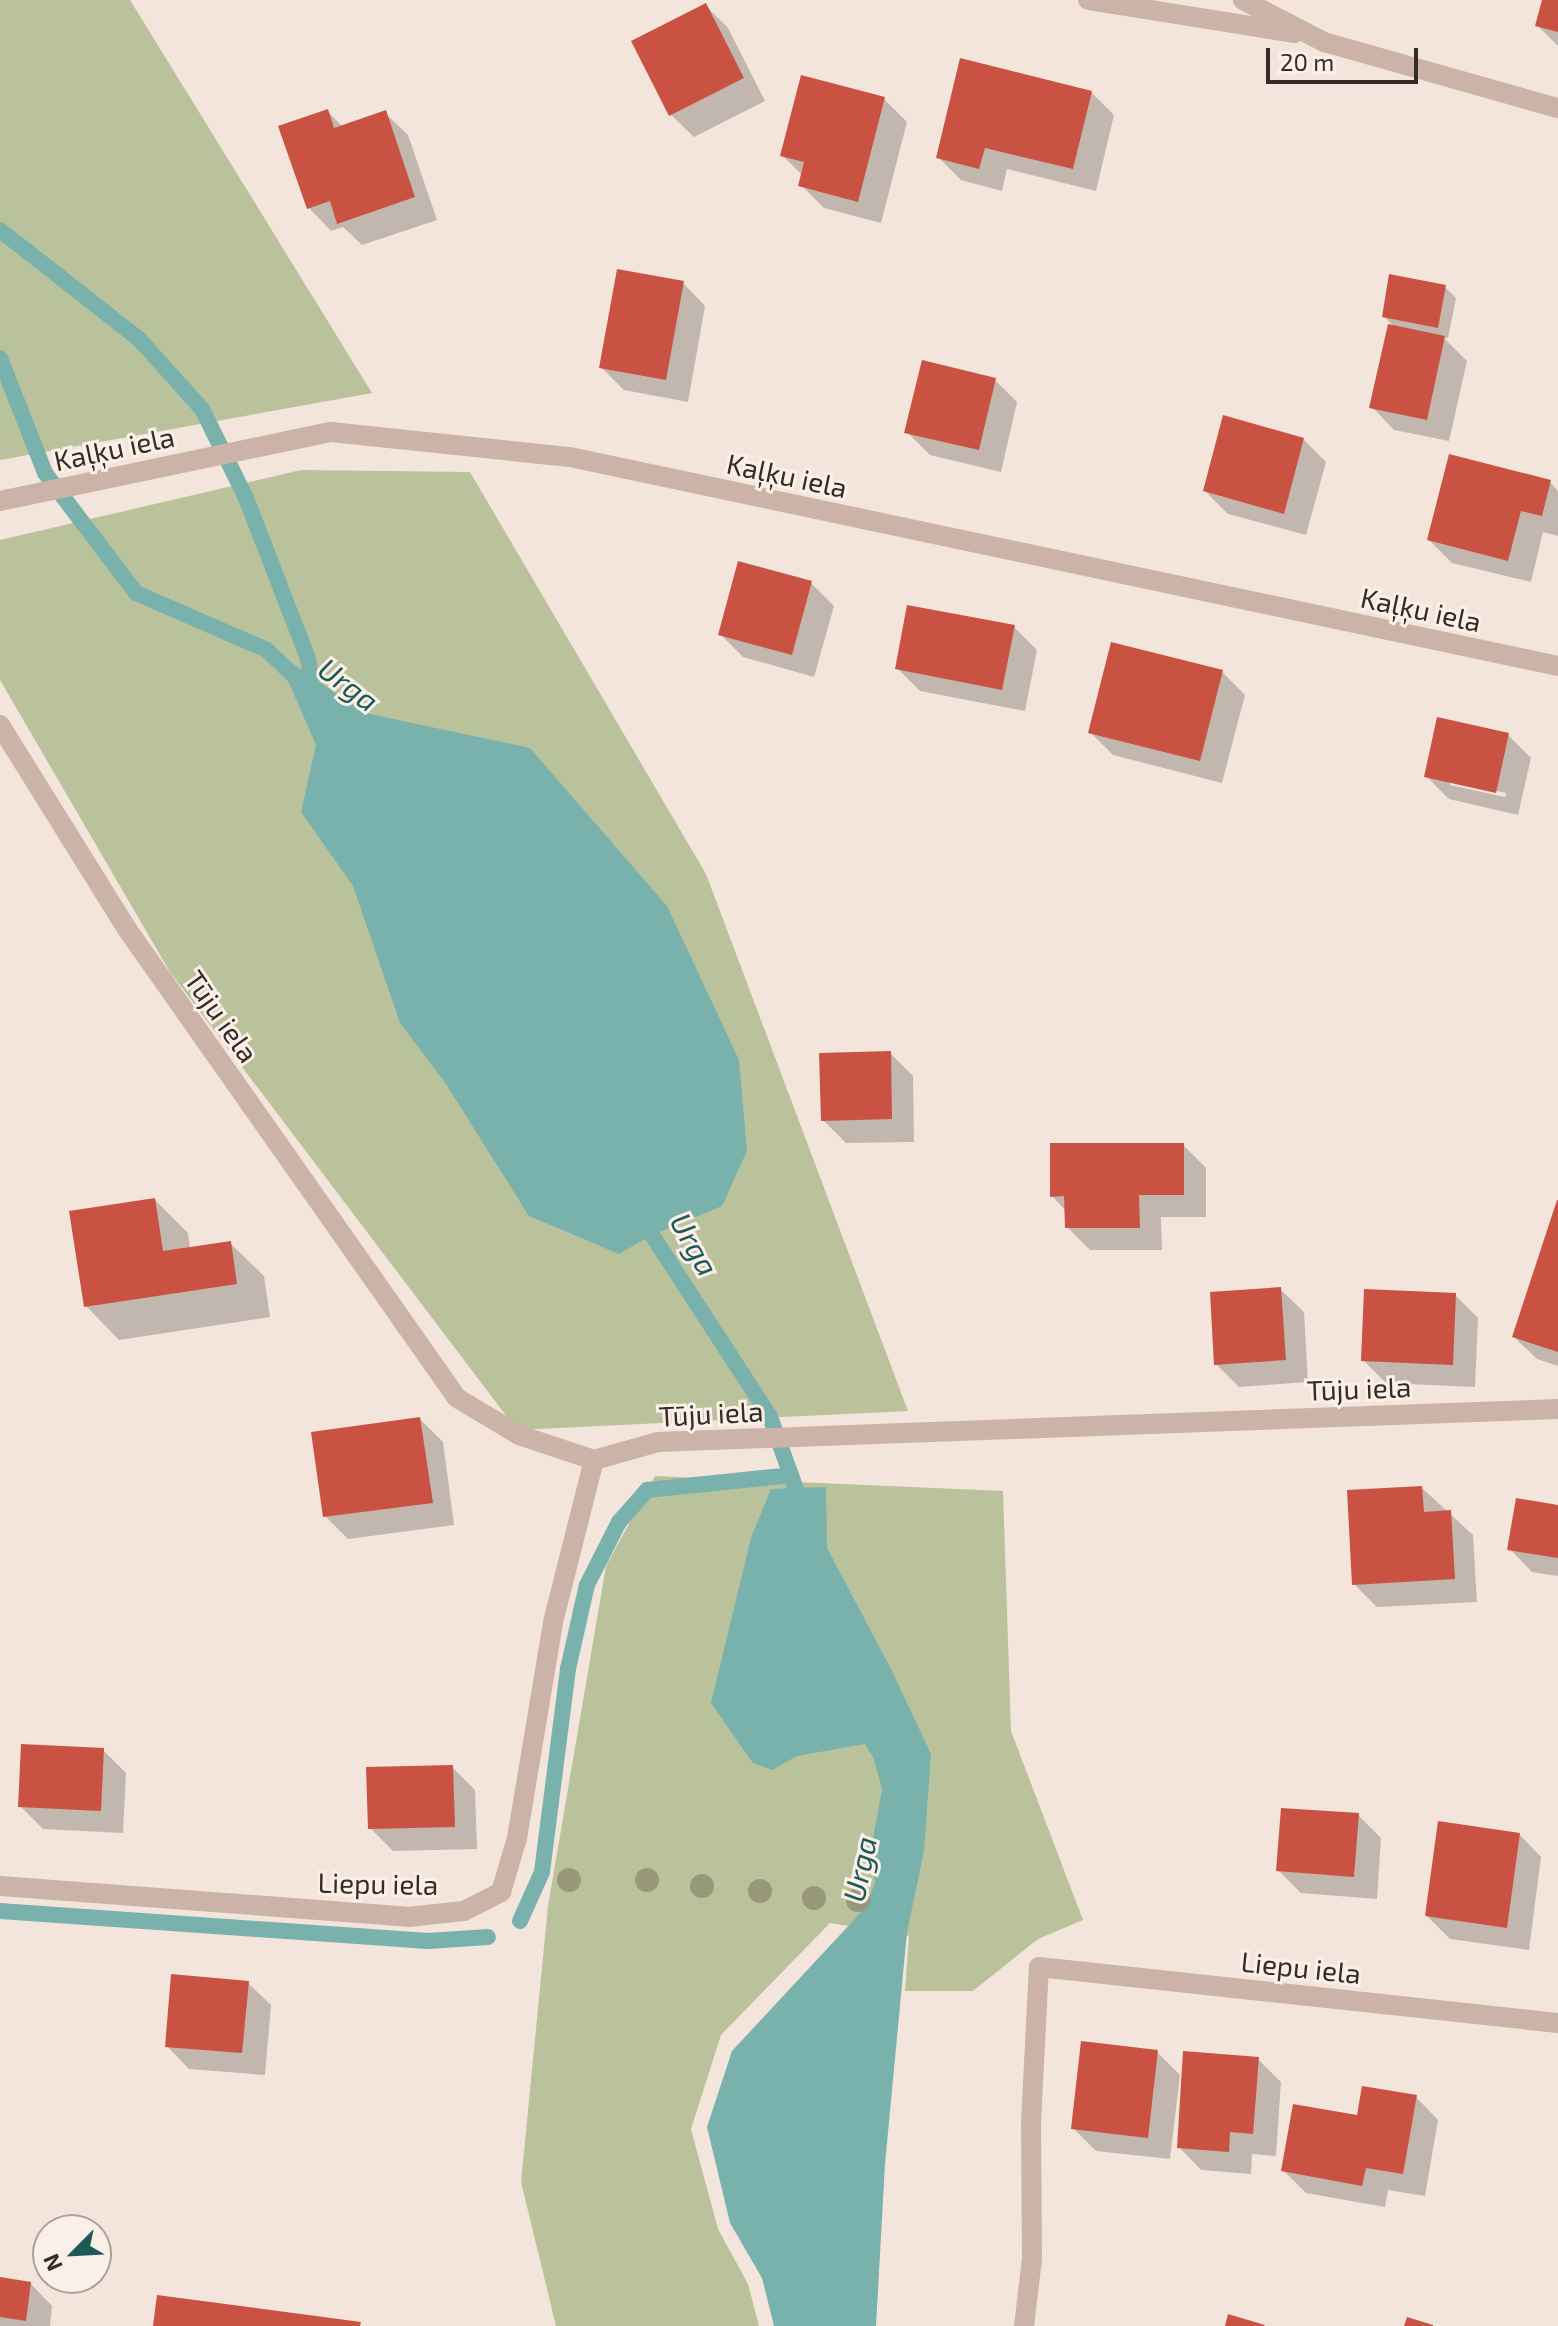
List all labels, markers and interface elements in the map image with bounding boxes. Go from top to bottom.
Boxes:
scale bar [1270,32,1422,82]
text: 20 m [1280,47,1334,76]
street label: Kaļķu iela [51,419,177,477]
street label: Kaļķu iela [724,446,850,504]
street label: Kaļķu iela [1358,580,1484,638]
water label: Urga [312,650,386,718]
street label: Tūju iela [178,964,266,1068]
water label: Urga [663,1206,727,1282]
street label: Tūju iela [1306,1369,1412,1407]
street label: Tūju iela [658,1393,764,1433]
water label: Urga [835,1833,883,1905]
street label: Liepu iela [317,1865,439,1901]
street label: Liepu iela [1239,1944,1363,1990]
north arrow [32,2214,112,2294]
text: N [37,2250,67,2276]

